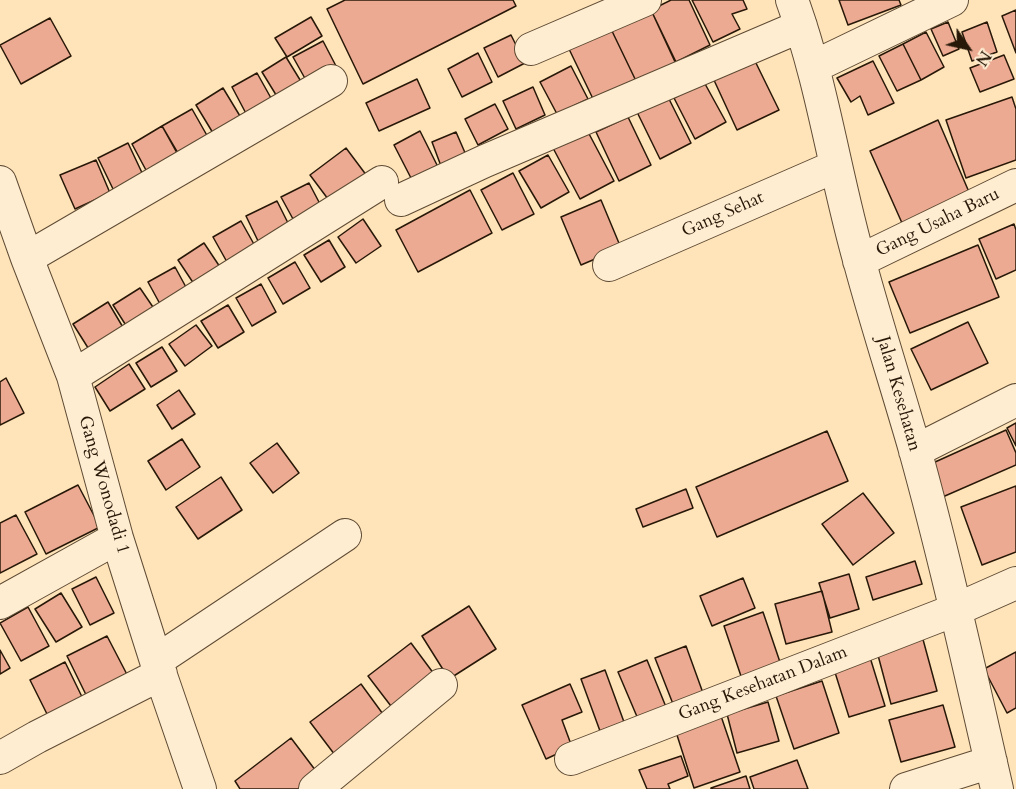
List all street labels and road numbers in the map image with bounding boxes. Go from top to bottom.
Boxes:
street label: Gang Usaha Baru [873,184,1003,262]
street label: Gang Sehat [679,187,767,243]
street label: Jalan Kesehatan [871,334,925,454]
street label: Gang Wonodadi 1 [73,413,133,557]
street label: Gang Kesehatan Dalam [676,642,850,726]

